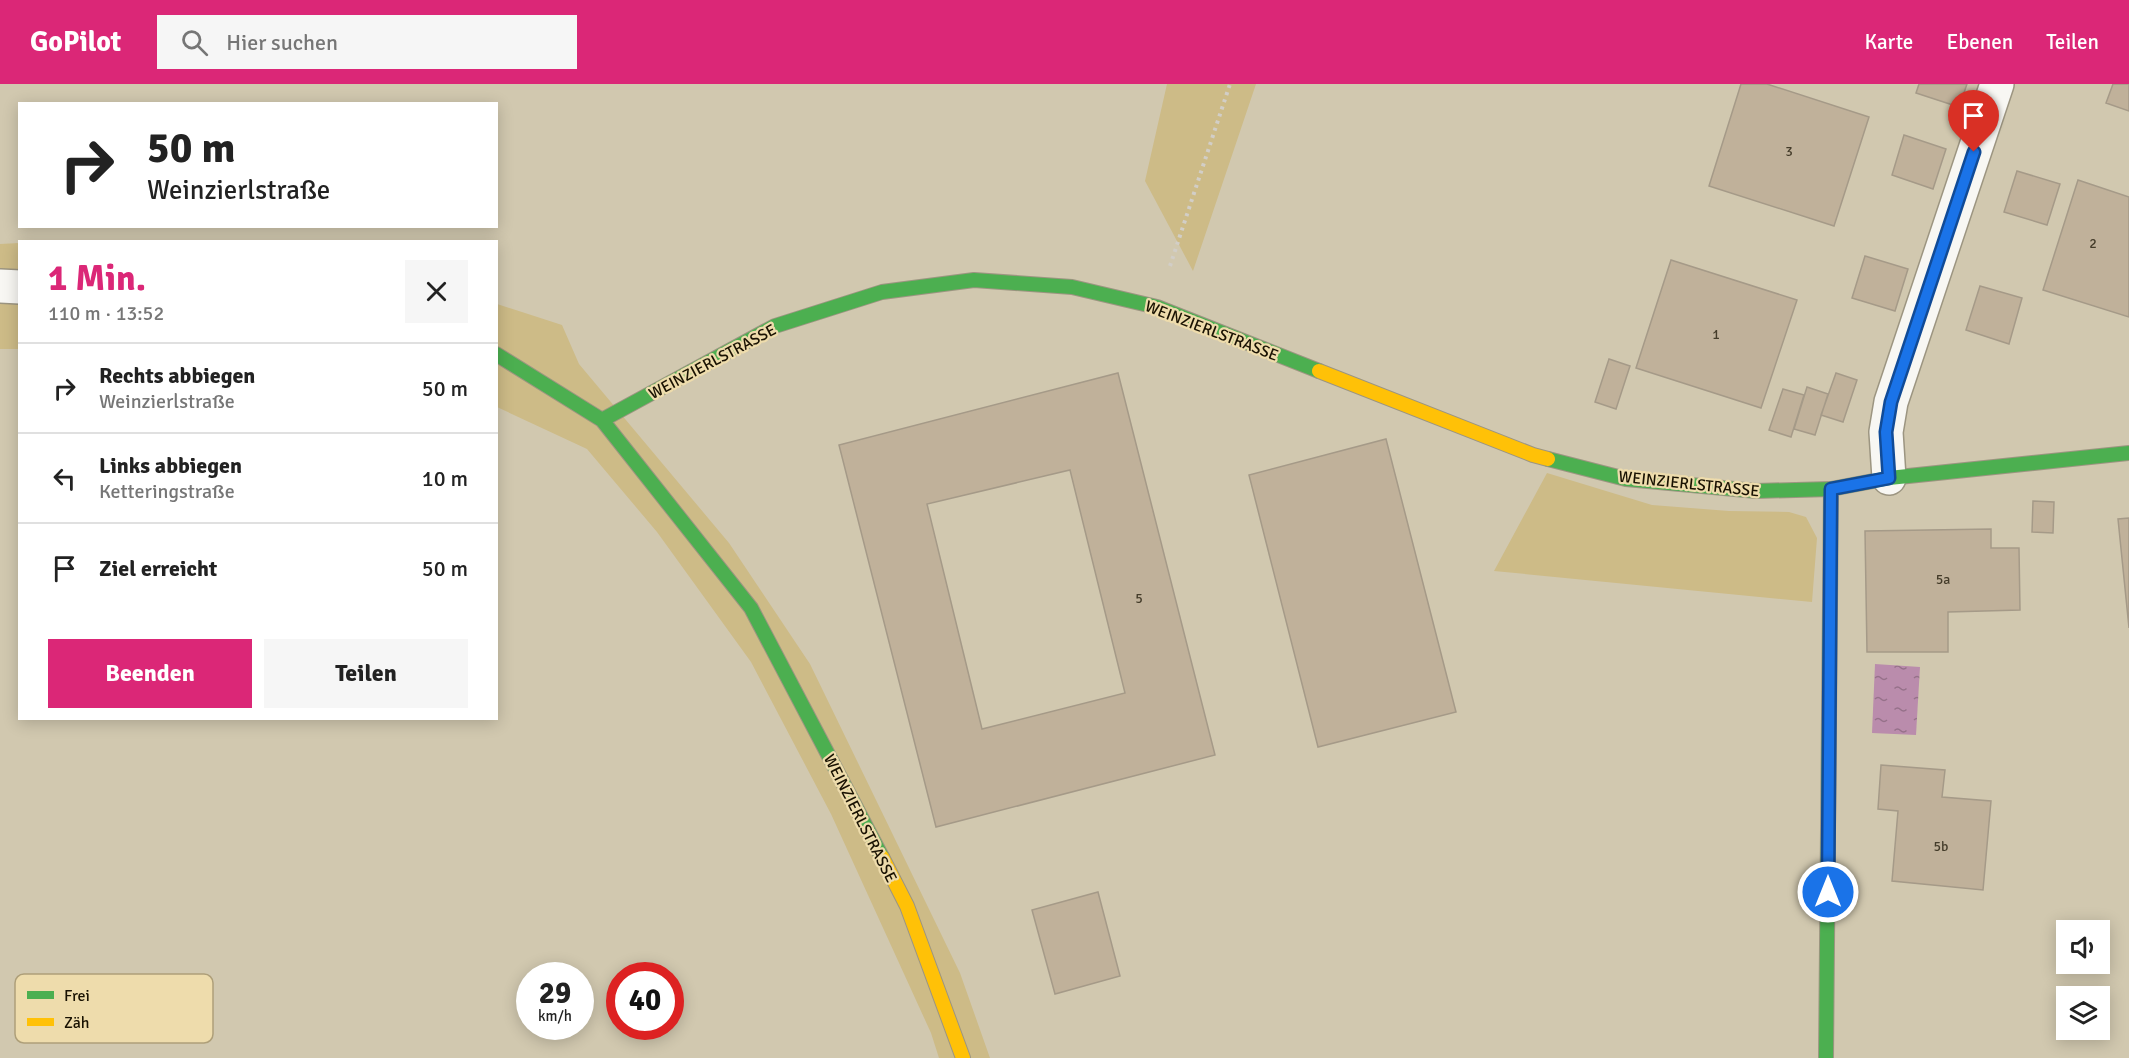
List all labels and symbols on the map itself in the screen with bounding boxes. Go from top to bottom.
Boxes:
pin [1948,90,1999,152]
house number: 3 [1785,143,1793,160]
house number: 2 [2089,235,2097,252]
street label: WEINZIERLSTRASSE [1142,296,1281,366]
street label: WEINZIERLSTRASSE [645,320,780,404]
house number: 1 [1712,326,1720,343]
street label: WEINZIERLSTRASSE [1618,467,1760,501]
house number: 5a [1936,571,1950,588]
house number: 5 [1135,590,1143,607]
street label: WEINZIERLSTRASSE [819,751,901,886]
house number: 5b [1934,838,1948,855]
position arrow [1796,860,1860,924]
speed limit sign: 40 [606,962,684,1040]
legend [15,974,213,1043]
text: Frei [64,986,90,1006]
text: Zäh [64,1013,90,1033]

